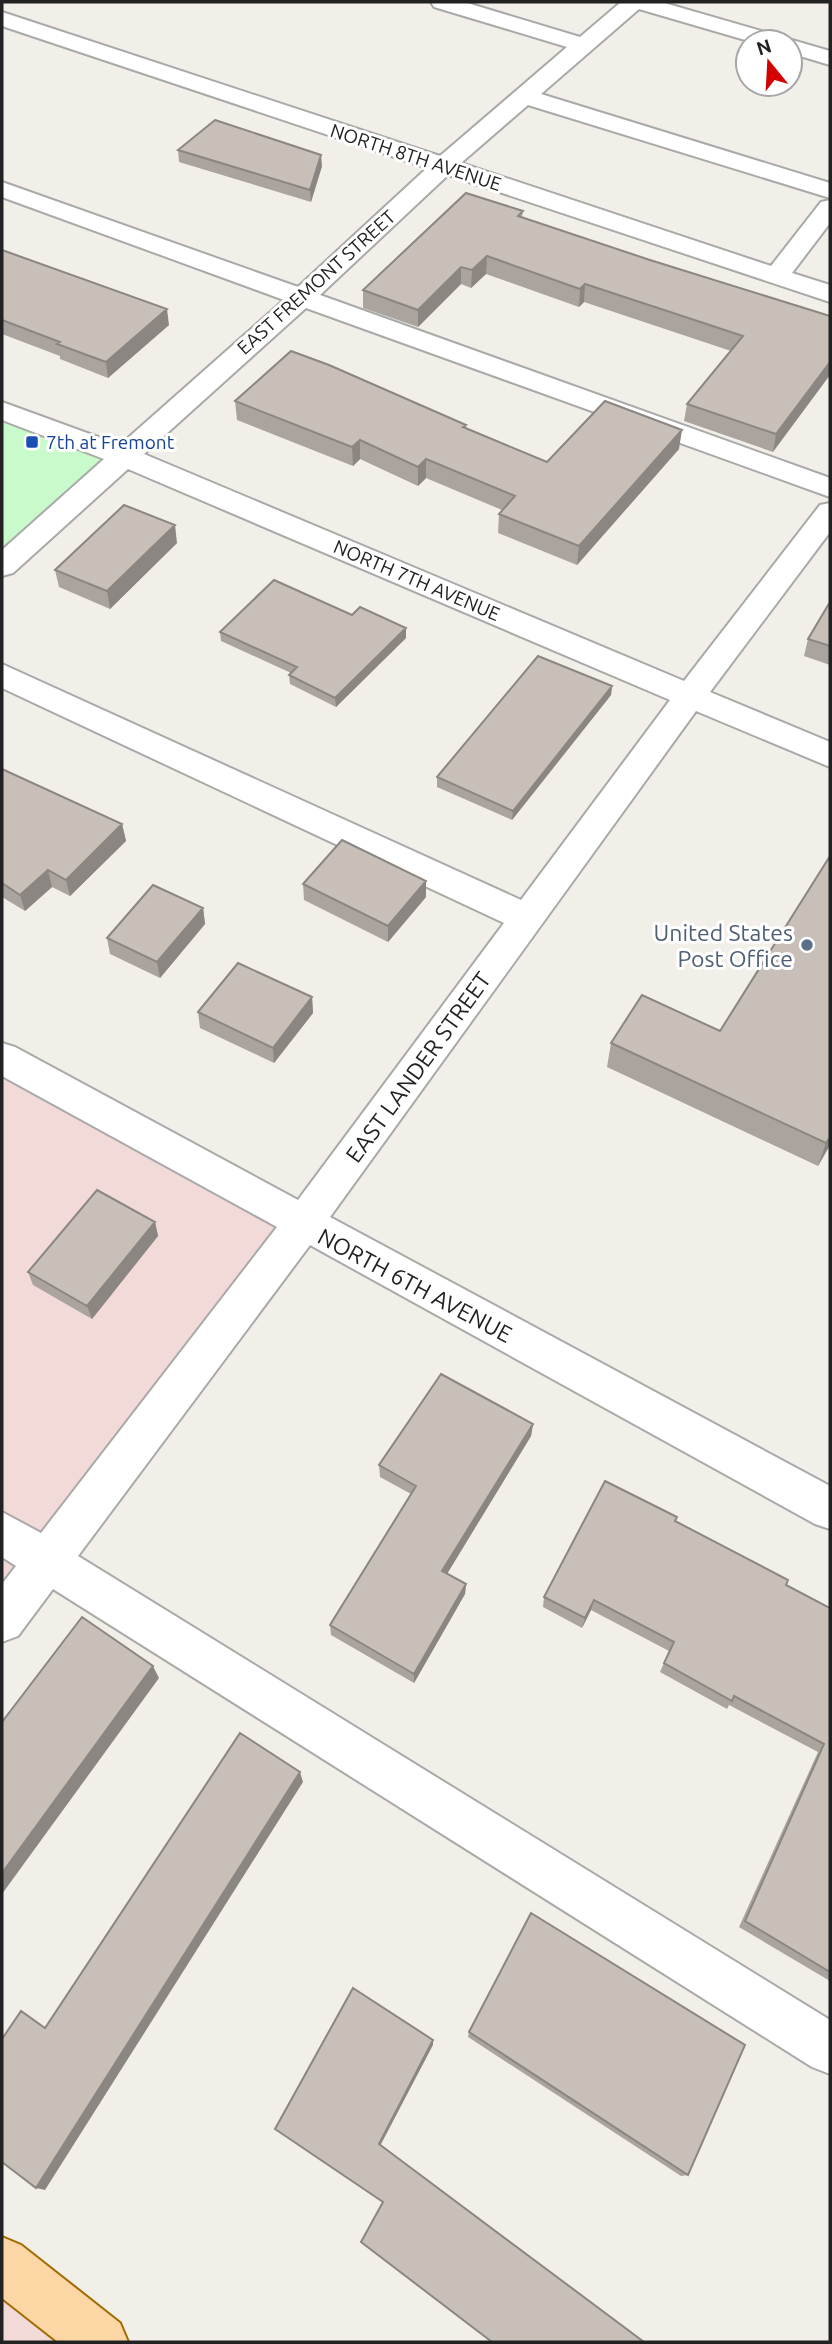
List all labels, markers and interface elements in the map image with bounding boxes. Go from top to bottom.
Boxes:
north arrow [734,28,804,98]
text: N [754,34,774,59]
street label: NORTH 8TH AVENUE [328,119,504,195]
street label: EAST FREMONT STREET [233,205,400,359]
place label: 7th at Fremont [46,431,175,453]
marker: 7th at Fremont [24,434,40,450]
street label: NORTH 7TH AVENUE [331,535,503,625]
place label: United States Post Office [654,920,793,971]
marker: United States Post Office [799,937,815,953]
street label: EAST LANDER STREET [341,967,495,1167]
street label: NORTH 6TH AVENUE [314,1223,516,1347]

